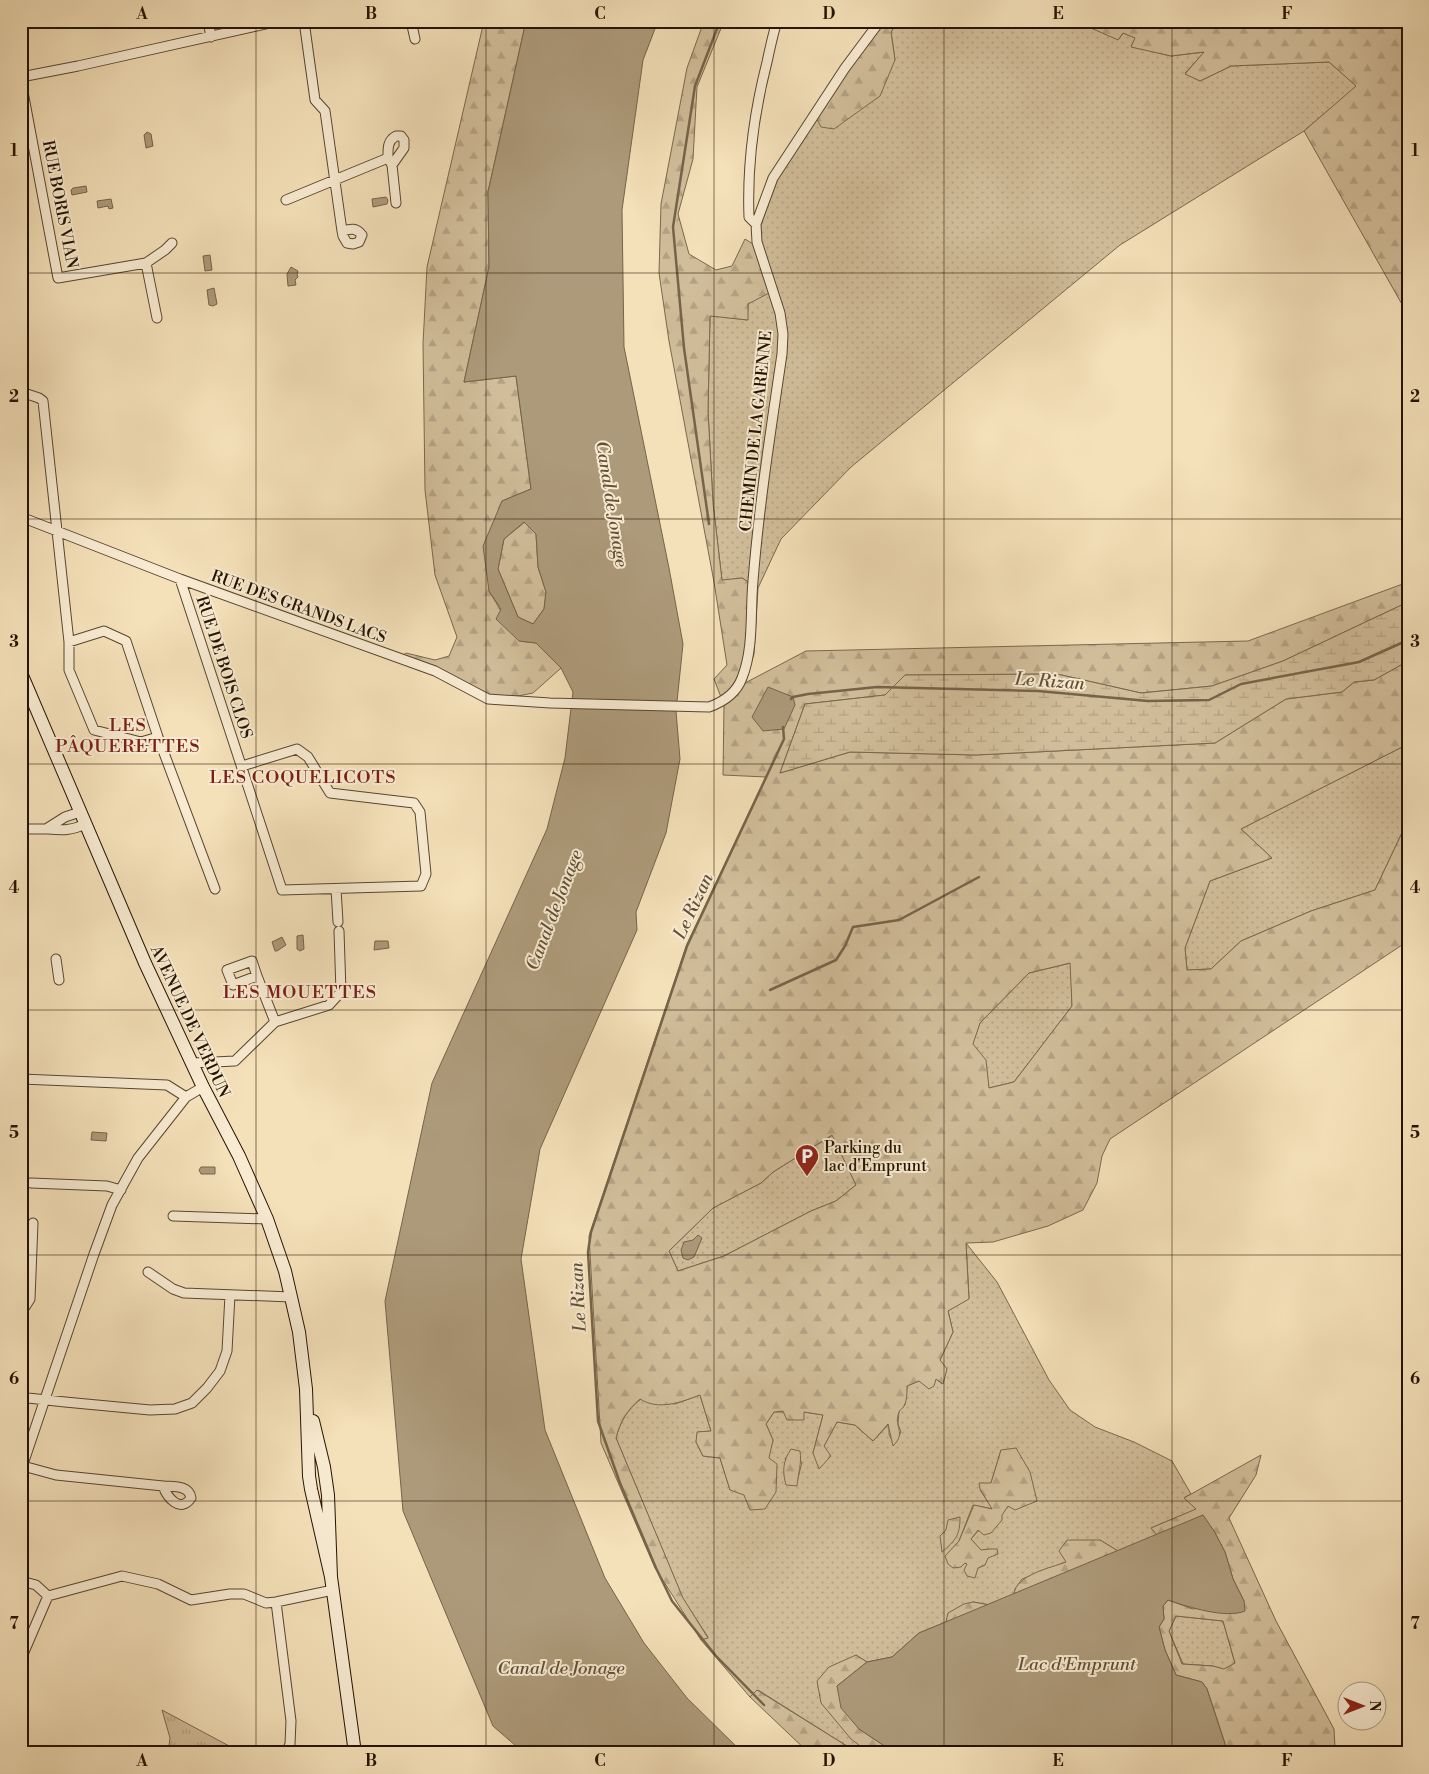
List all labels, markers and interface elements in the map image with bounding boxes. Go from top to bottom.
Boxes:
text: A [135,4,148,24]
text: B [365,4,377,24]
text: C [594,4,606,24]
text: D [823,4,836,24]
text: E [1052,4,1064,24]
text: F [1281,4,1293,24]
street label: RUE BORIS VIAN [38,138,82,270]
text: 1 [10,141,18,161]
text: 1 [1411,141,1419,161]
street label: CHEMIN DE LA GARENNE [736,330,776,532]
text: 2 [9,387,19,407]
text: 2 [1410,387,1420,407]
water label: Canal de Jonage [590,439,633,569]
street label: RUE DES GRANDS LACS [208,566,389,648]
street label: RUE DE BOIS CLOS [192,593,257,741]
text: 3 [9,632,19,652]
text: 3 [1410,632,1420,652]
water label: Le Rizan [1013,668,1086,695]
district label: LES PÂQUERETTES [55,714,201,758]
district label: LES COQUELICOTS [209,766,397,789]
water label: Canal de Jonage [521,846,588,974]
water label: Le Rizan [668,869,719,944]
text: 4 [9,878,20,898]
text: 4 [1410,878,1421,898]
street label: AVENUE DE VERDUN [146,941,234,1101]
district label: LES MOUETTES [223,981,377,1004]
text: 5 [9,1123,19,1143]
text: 5 [1410,1123,1420,1143]
place label: Parking du lac d'Emprunt [824,1138,927,1176]
parking icon: Parking du lac d'Emprunt [794,1143,820,1177]
water label: Le Rizan [565,1261,592,1333]
text: 6 [9,1369,19,1389]
text: 6 [1410,1369,1420,1389]
text: 7 [9,1614,19,1634]
text: 7 [1410,1614,1420,1634]
water label: Lac d'Emprunt [1017,1653,1137,1676]
water label: Canal de Jonage [497,1657,625,1680]
north arrow [1336,1682,1386,1732]
text: N [1365,1700,1383,1712]
text: A [135,1751,148,1771]
text: B [365,1751,377,1771]
text: C [594,1751,606,1771]
text: D [823,1751,836,1771]
text: E [1052,1751,1064,1771]
text: F [1281,1751,1293,1771]

